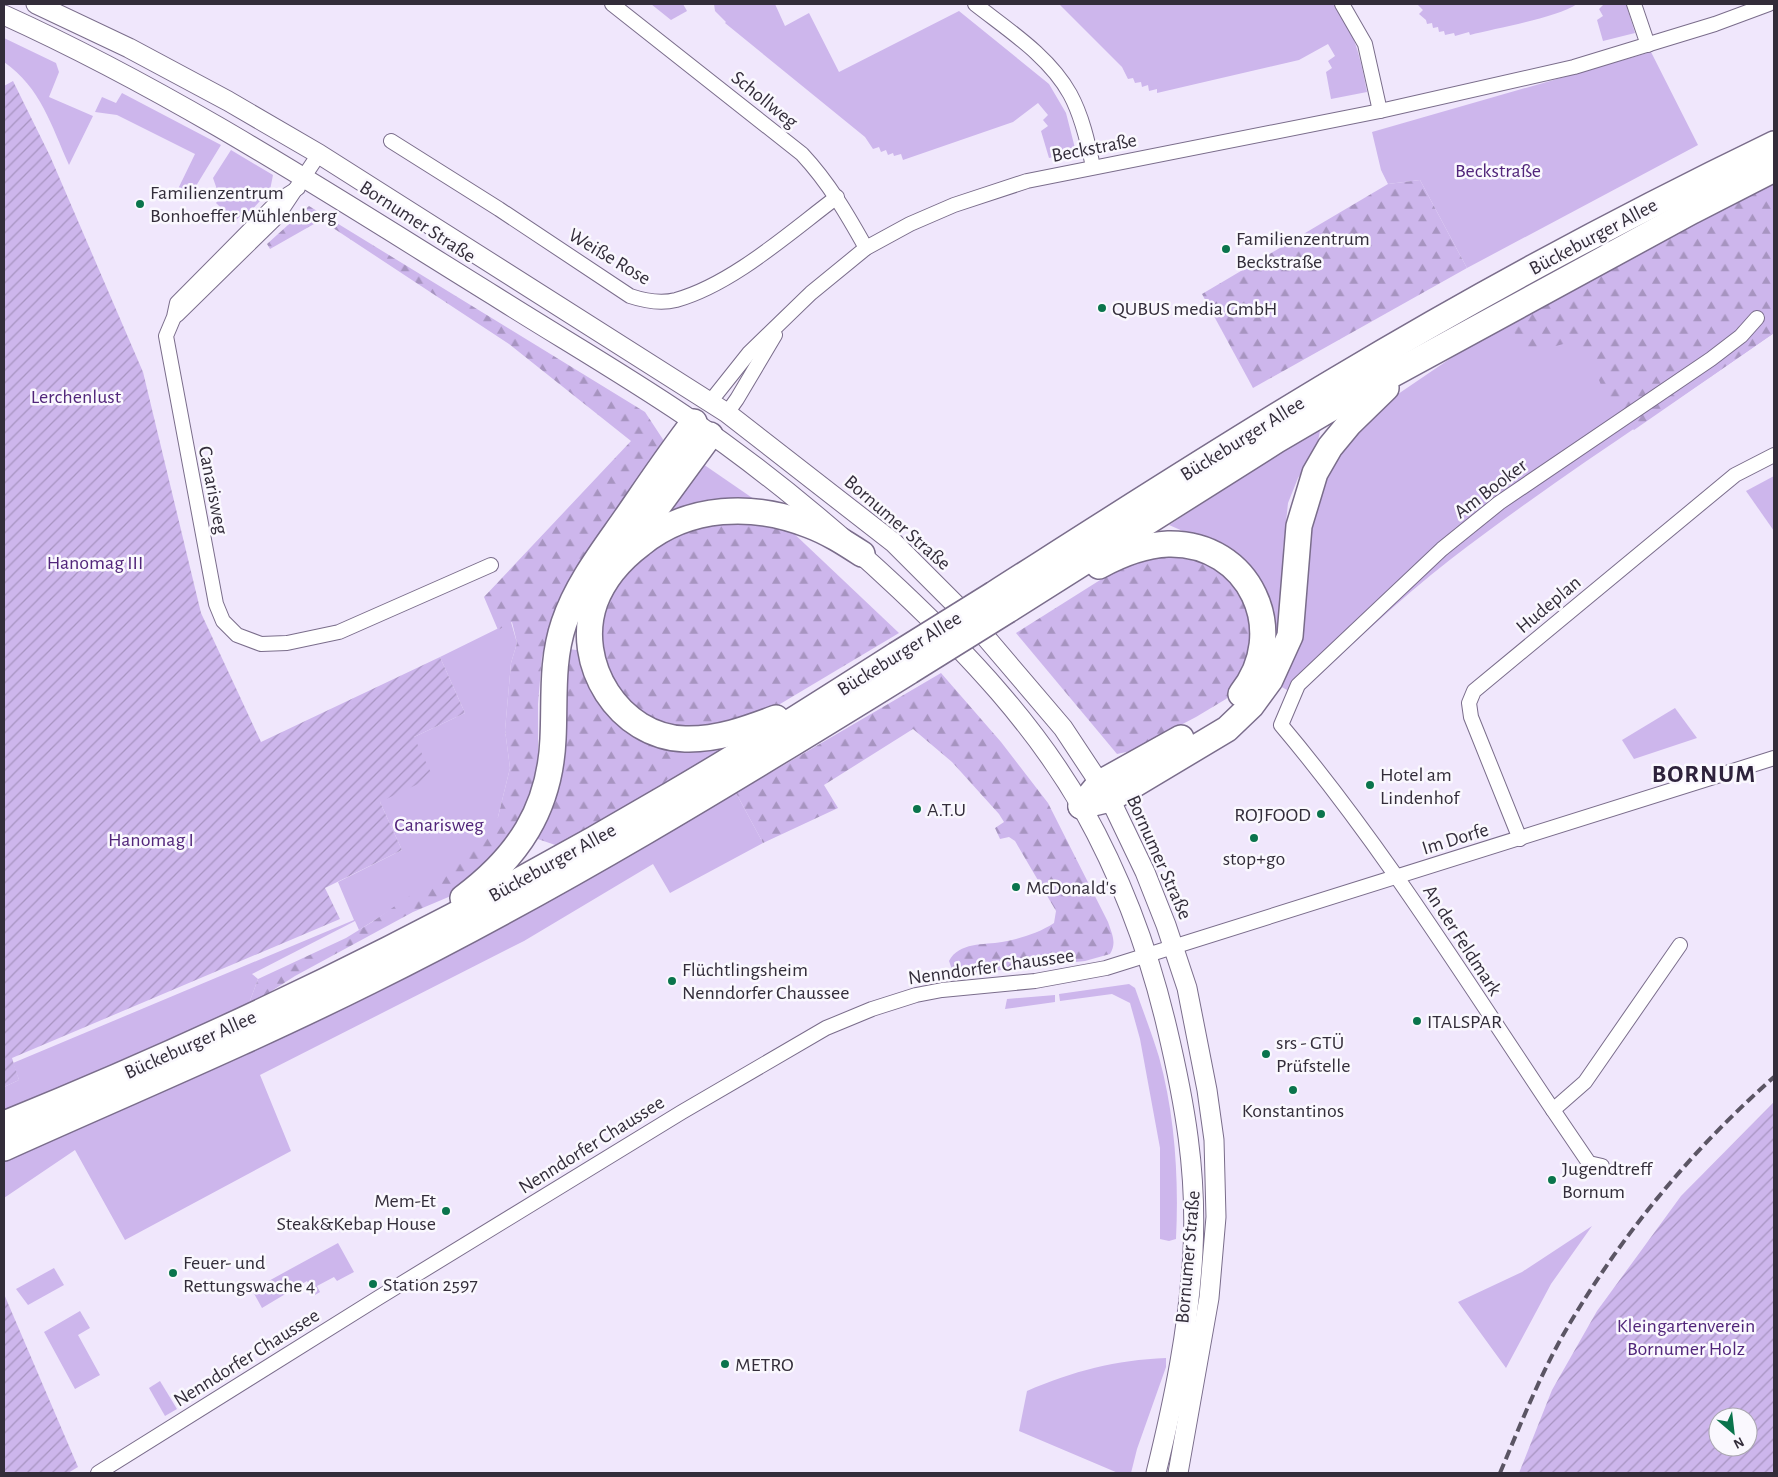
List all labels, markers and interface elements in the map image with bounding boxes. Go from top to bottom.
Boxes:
street label: Schollweg [727,67,801,133]
street label: Beckstraße [1050,130,1138,166]
park label: Beckstraße [1455,161,1541,181]
street label: Bornumer Straße [356,177,479,267]
place label: Familienzentrum Bonhoeffer Mühlenberg [150,183,337,226]
street label: Bückeburger Allee [1526,195,1661,279]
marker: Familienzentrum Bonhoeffer Mühlenberg [134,198,146,210]
street label: Weiße Rose [565,225,654,289]
place label: Familienzentrum Beckstraße [1236,229,1370,272]
marker: Familienzentrum Beckstraße [1220,243,1232,255]
place label: QUBUS media GmbH [1112,299,1277,319]
marker: QUBUS media GmbH [1096,302,1108,314]
park label: Lerchenlust [31,387,122,407]
street label: Bückeburger Allee [1177,393,1308,485]
street label: Canarisweg [195,444,231,536]
street label: Am Booker [1451,455,1531,522]
street label: Bornumer Straße [840,471,954,574]
park label: Hanomag III [47,553,143,573]
street label: Hudeplan [1512,572,1585,637]
street label: Bückeburger Allee [834,608,965,700]
district label: BORNUM [1652,762,1756,787]
place label: Hotel am Lindenhof [1380,765,1460,808]
marker: Hotel am Lindenhof [1364,779,1376,791]
street label: Bornumer Straße [1123,792,1195,922]
place label: A.T.U [927,800,966,820]
marker: A.T.U [911,803,923,815]
place label: ROJFOOD [1234,805,1311,825]
marker: ROJFOOD [1315,808,1327,820]
park label: Canarisweg [394,815,484,835]
street label: Im Dorfe [1420,819,1491,859]
street label: Bückeburger Allee [486,820,619,906]
park label: Hanomag I [108,830,194,850]
marker: stop+go [1248,832,1260,844]
place label: stop+go [1223,849,1285,869]
place label: McDonald's [1026,878,1117,898]
marker: McDonald's [1010,881,1022,893]
street label: An der Feldmark [1419,882,1505,999]
street label: Nenndorfer Chaussee [907,945,1075,989]
place label: Flüchtlingsheim Nenndorfer Chaussee [682,960,850,1003]
marker: Flüchtlingsheim Nenndorfer Chaussee [666,975,678,987]
street label: Bückeburger Allee [121,1007,259,1083]
place label: ITALSPAR [1427,1012,1502,1032]
marker: ITALSPAR [1411,1015,1423,1027]
place label: srs - GTÜ Prüfstelle [1276,1033,1350,1076]
marker: srs - GTÜ Prüfstelle [1260,1048,1272,1060]
marker: Konstantinos [1287,1084,1299,1096]
street label: Nenndorfer Chaussee [515,1092,668,1198]
place label: Konstantinos [1242,1101,1344,1121]
place label: Jugendtreff Bornum [1562,1159,1653,1202]
marker: Jugendtreff Bornum [1546,1174,1558,1186]
street label: Bornumer Straße [1172,1190,1204,1324]
place label: Mem-Et Steak&Kebap House [276,1191,437,1234]
marker: Mem-Et Steak&Kebap House [440,1205,452,1217]
place label: Feuer- und Rettungswache 4 [183,1253,315,1296]
marker: Feuer- und Rettungswache 4 [167,1267,179,1279]
place label: Station 2597 [383,1275,478,1295]
marker: Station 2597 [367,1278,379,1290]
street label: Nenndorfer Chaussee [170,1305,323,1411]
park label: Kleingartenverein Bornumer Holz [1617,1316,1755,1359]
place label: METRO [735,1355,794,1375]
marker: METRO [719,1358,731,1370]
north arrow [1708,1407,1758,1457]
text: N [1731,1434,1746,1451]

